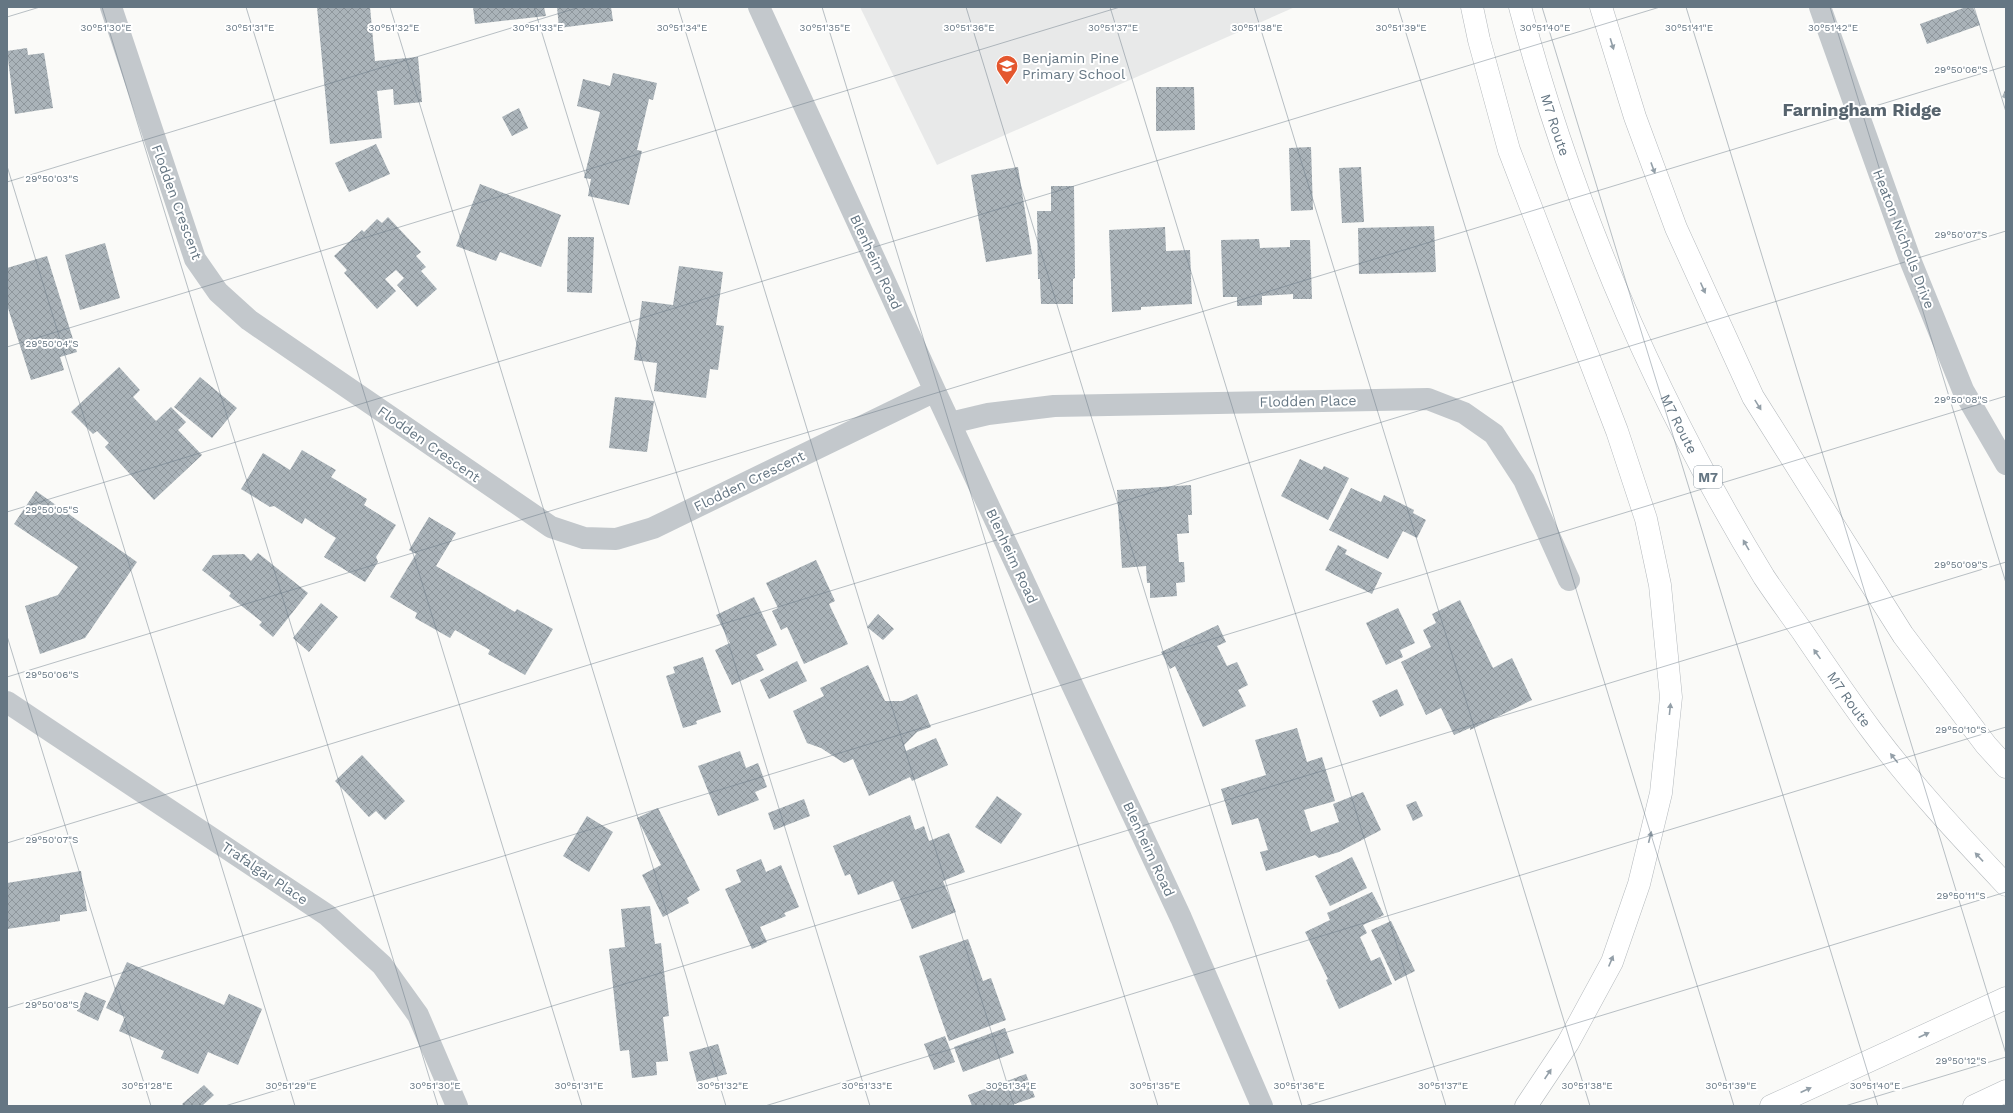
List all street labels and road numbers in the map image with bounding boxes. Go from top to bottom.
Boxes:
street label: M7 Route [1538,92,1573,158]
street label: Flodden Crescent [149,142,205,262]
street label: Heaton Nicholls Drive [1870,167,1938,311]
street label: Blenheim Road [847,212,905,312]
street label: Flodden Place [1259,392,1357,410]
street label: M7 Route [1657,392,1701,456]
street label: Flodden Crescent [375,403,483,485]
street label: Flodden Crescent [691,447,807,515]
road number: M7 [1694,466,1722,488]
street label: Blenheim Road [983,506,1041,606]
street label: M7 Route [1824,668,1874,730]
street label: Blenheim Road [1120,799,1178,899]
street label: Trafalgar Place [219,838,311,908]

